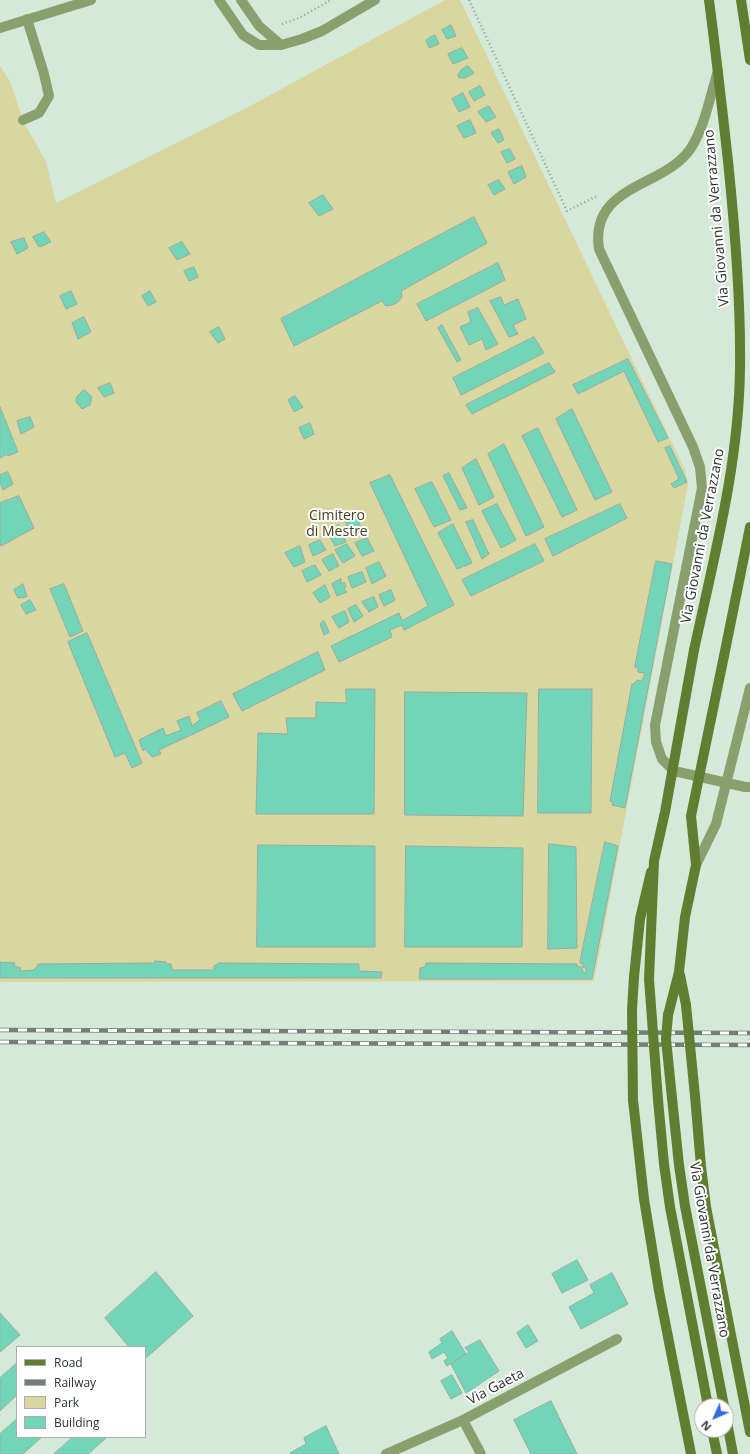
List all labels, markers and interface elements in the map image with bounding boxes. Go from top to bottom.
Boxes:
street label: Via Giovanni da Verrazzano [701,129,733,307]
street label: Via Giovanni da Verrazzano [678,447,728,625]
park label: Cimitero di Mestre [306,508,368,540]
street label: Via Giovanni da Verrazzano [685,1161,733,1339]
legend [16,1346,146,1438]
text: Road [54,1354,83,1371]
street label: Via Gaeta [465,1365,527,1409]
text: Railway [54,1374,96,1391]
text: Park [54,1394,79,1411]
north arrow [694,1398,734,1438]
text: Building [54,1414,99,1431]
text: N [697,1418,714,1435]

